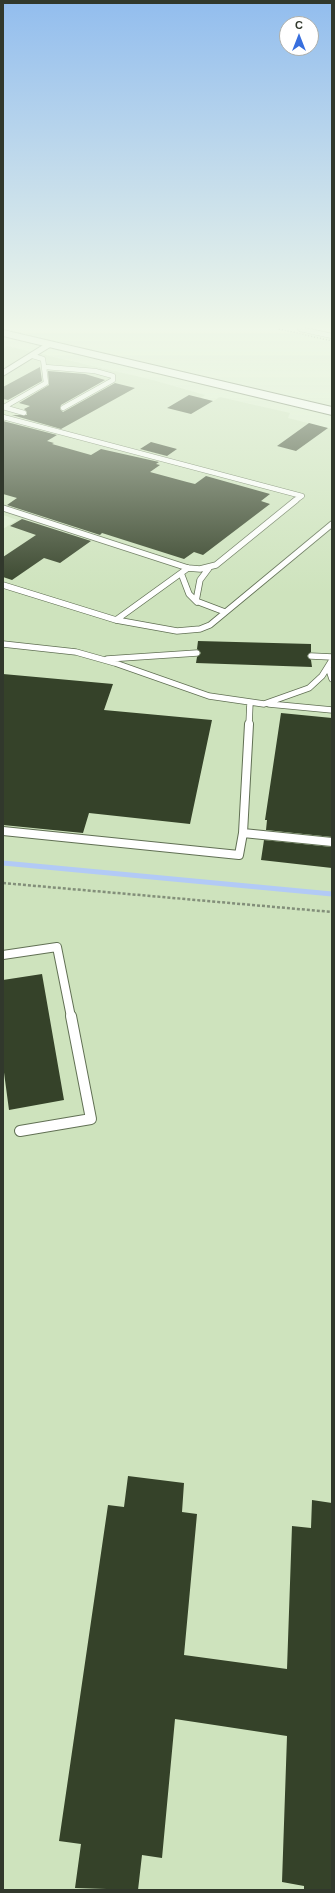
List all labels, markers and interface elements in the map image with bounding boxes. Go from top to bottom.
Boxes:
north arrow [279,16,319,56]
text: С [295,19,303,31]

